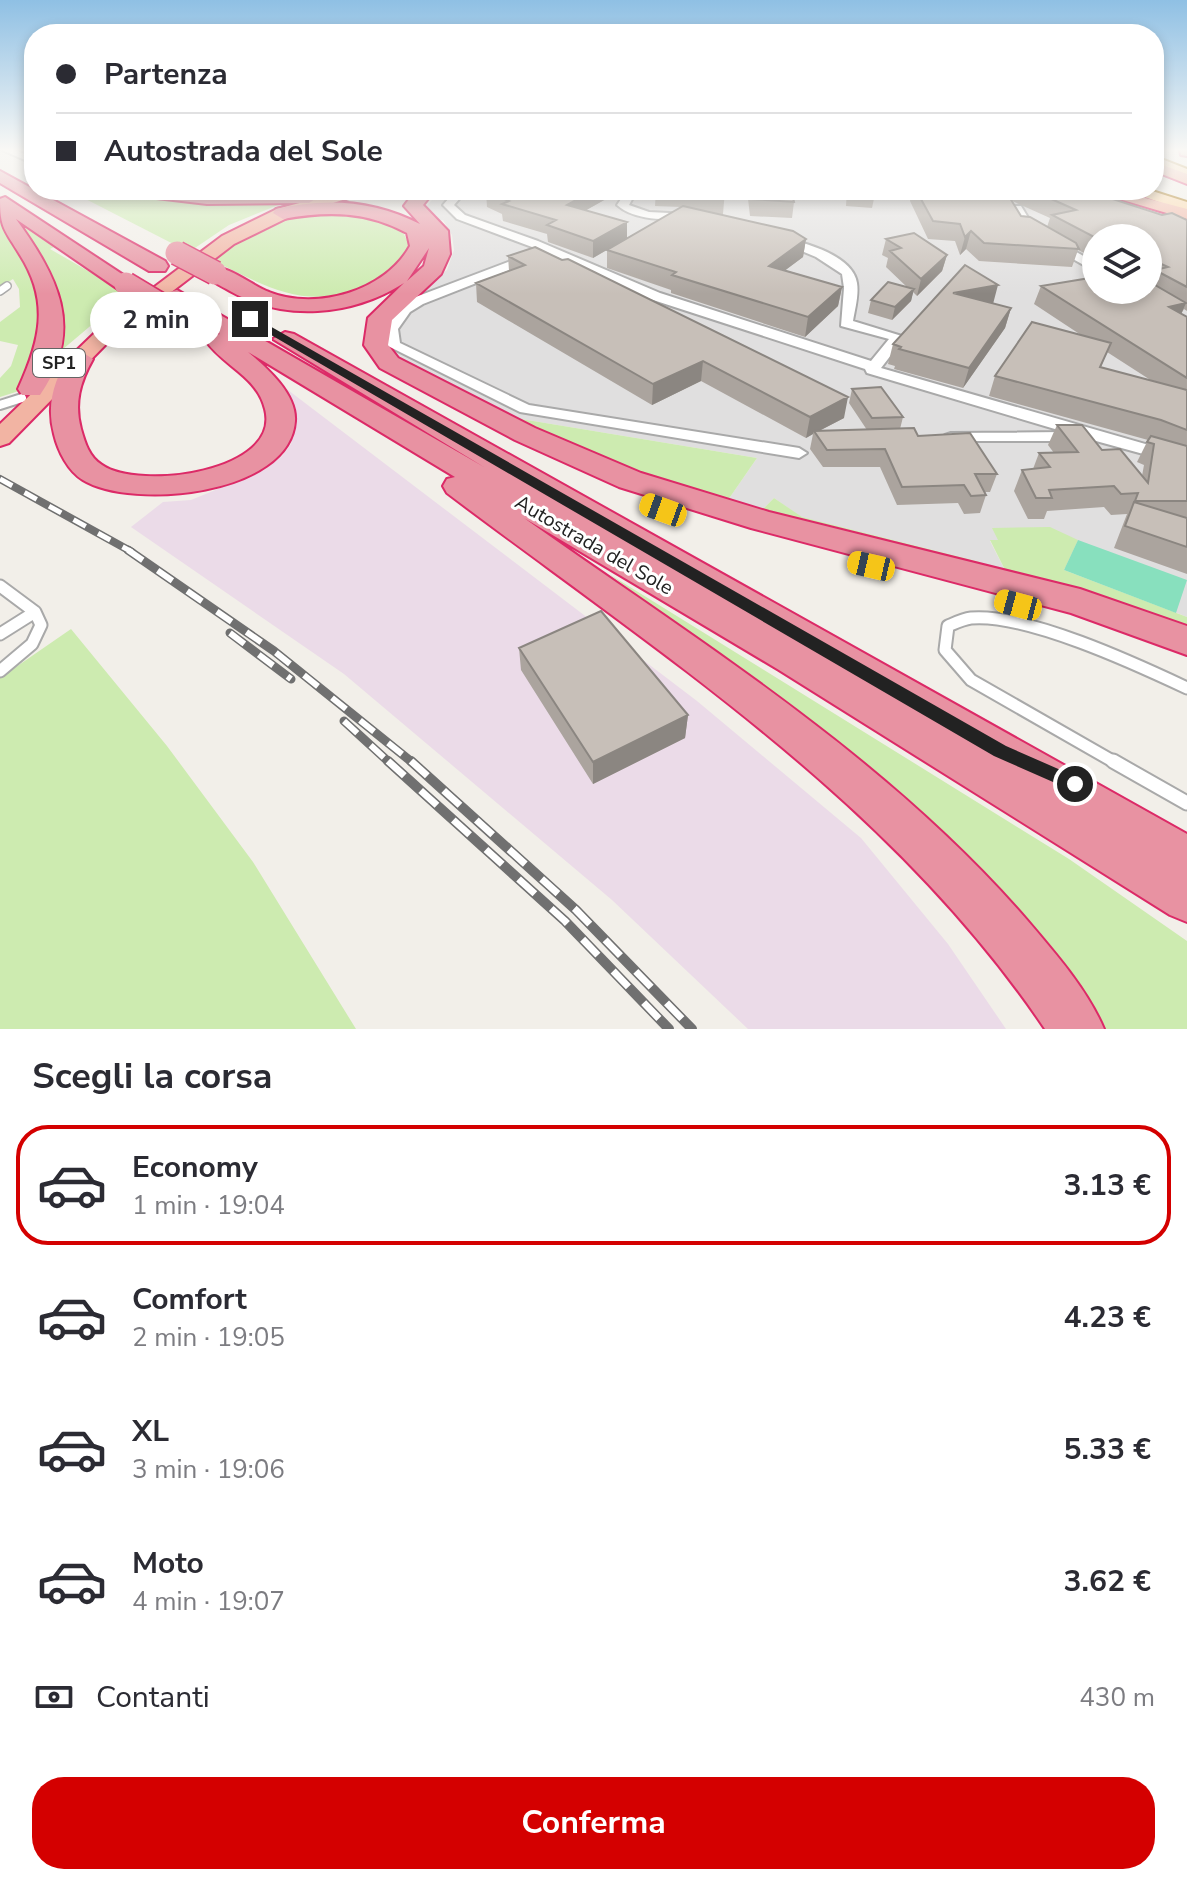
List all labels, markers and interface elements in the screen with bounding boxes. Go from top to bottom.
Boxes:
text: Partenza [104,54,228,95]
text: Autostrada del Sole [104,131,383,172]
map controls [1082,224,1162,304]
button: layers [1082,224,1162,304]
callout: 2 min [90,291,222,347]
route end [232,301,268,337]
text: 2 min [122,302,190,337]
road number: SP1 [33,349,85,377]
street label: Autostrada del Sole [510,489,678,601]
car [636,491,690,529]
car [845,549,897,583]
car [992,587,1044,623]
route start [1057,766,1093,802]
text: Scegli la corsa [32,1052,272,1101]
text: Economy [132,1147,258,1188]
icon: car [36,1149,108,1221]
text: 3.13 € [1063,1165,1151,1206]
text: 1 min · 19:04 [132,1188,285,1223]
text: Comfort [132,1279,247,1320]
icon: car [36,1281,108,1353]
text: 4.23 € [1063,1297,1151,1338]
text: 2 min · 19:05 [132,1320,285,1355]
text: XL [132,1411,169,1452]
icon: car [36,1413,108,1485]
text: 5.33 € [1063,1429,1151,1470]
text: 3 min · 19:06 [132,1452,285,1487]
text: Moto [132,1543,204,1584]
icon: car [36,1545,108,1617]
text: 3.62 € [1063,1561,1151,1602]
text: 4 min · 19:07 [132,1584,285,1619]
icon: cash [32,1675,76,1719]
text: Contanti [96,1677,210,1718]
text: 430 m [1079,1680,1155,1715]
button: Conferma [32,1777,1155,1869]

